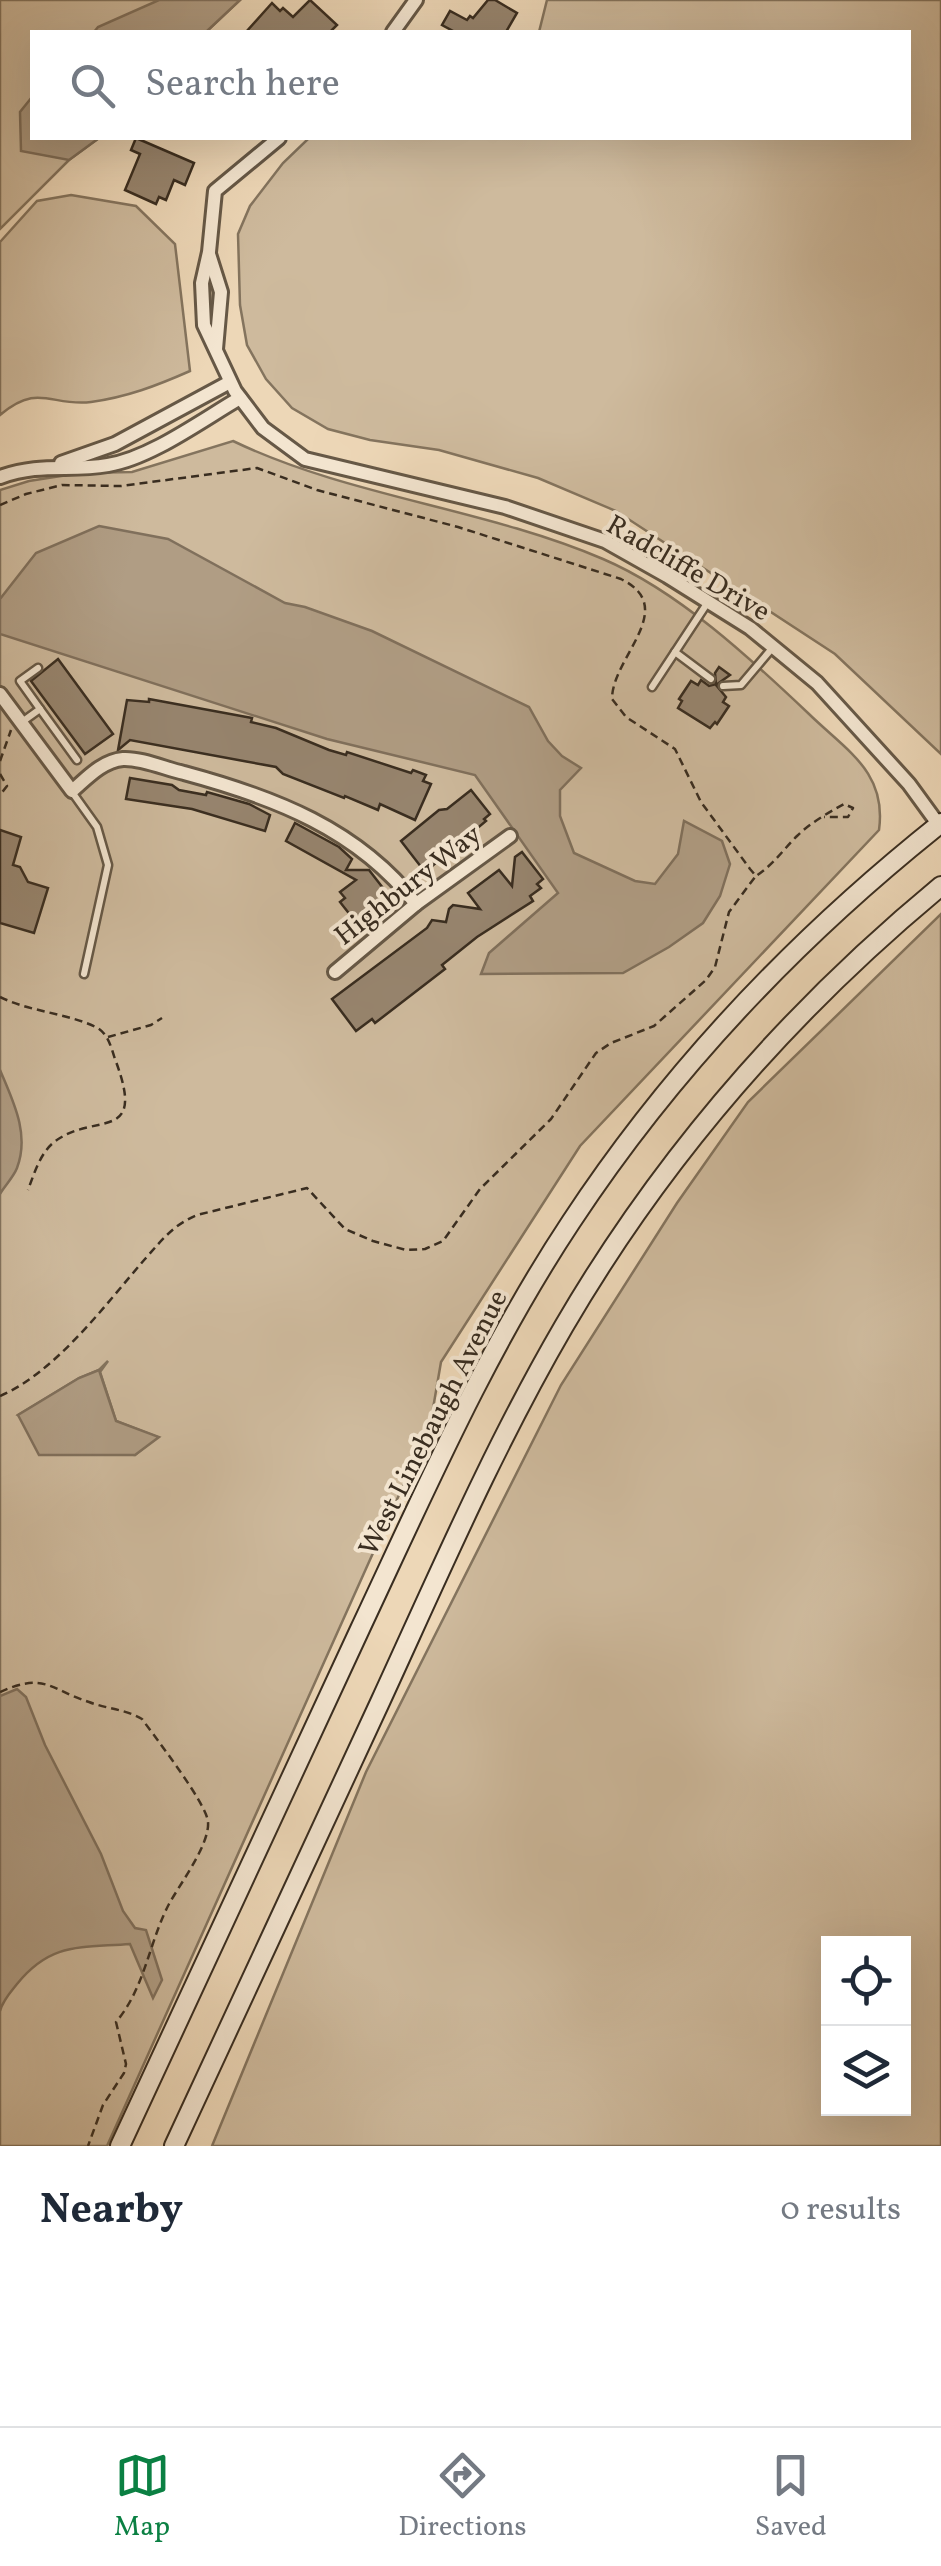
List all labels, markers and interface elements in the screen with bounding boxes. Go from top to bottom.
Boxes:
search box [30,30,911,140]
icon: search [65,58,120,113]
text: Search here [145,59,340,112]
street label: Radcliffe Drive [599,506,777,632]
street label: Highbury Way [327,816,490,956]
street label: West Linebaugh Avenue [350,1283,518,1563]
map controls [821,1936,911,2116]
button: locate [821,1936,911,2026]
button: layers [821,2026,911,2116]
text: Nearby [40,2182,183,2241]
text: 0 results [781,2189,901,2233]
tab: Map [114,2448,170,2547]
tab: Directions [398,2448,527,2547]
tab: Saved [755,2448,827,2547]

